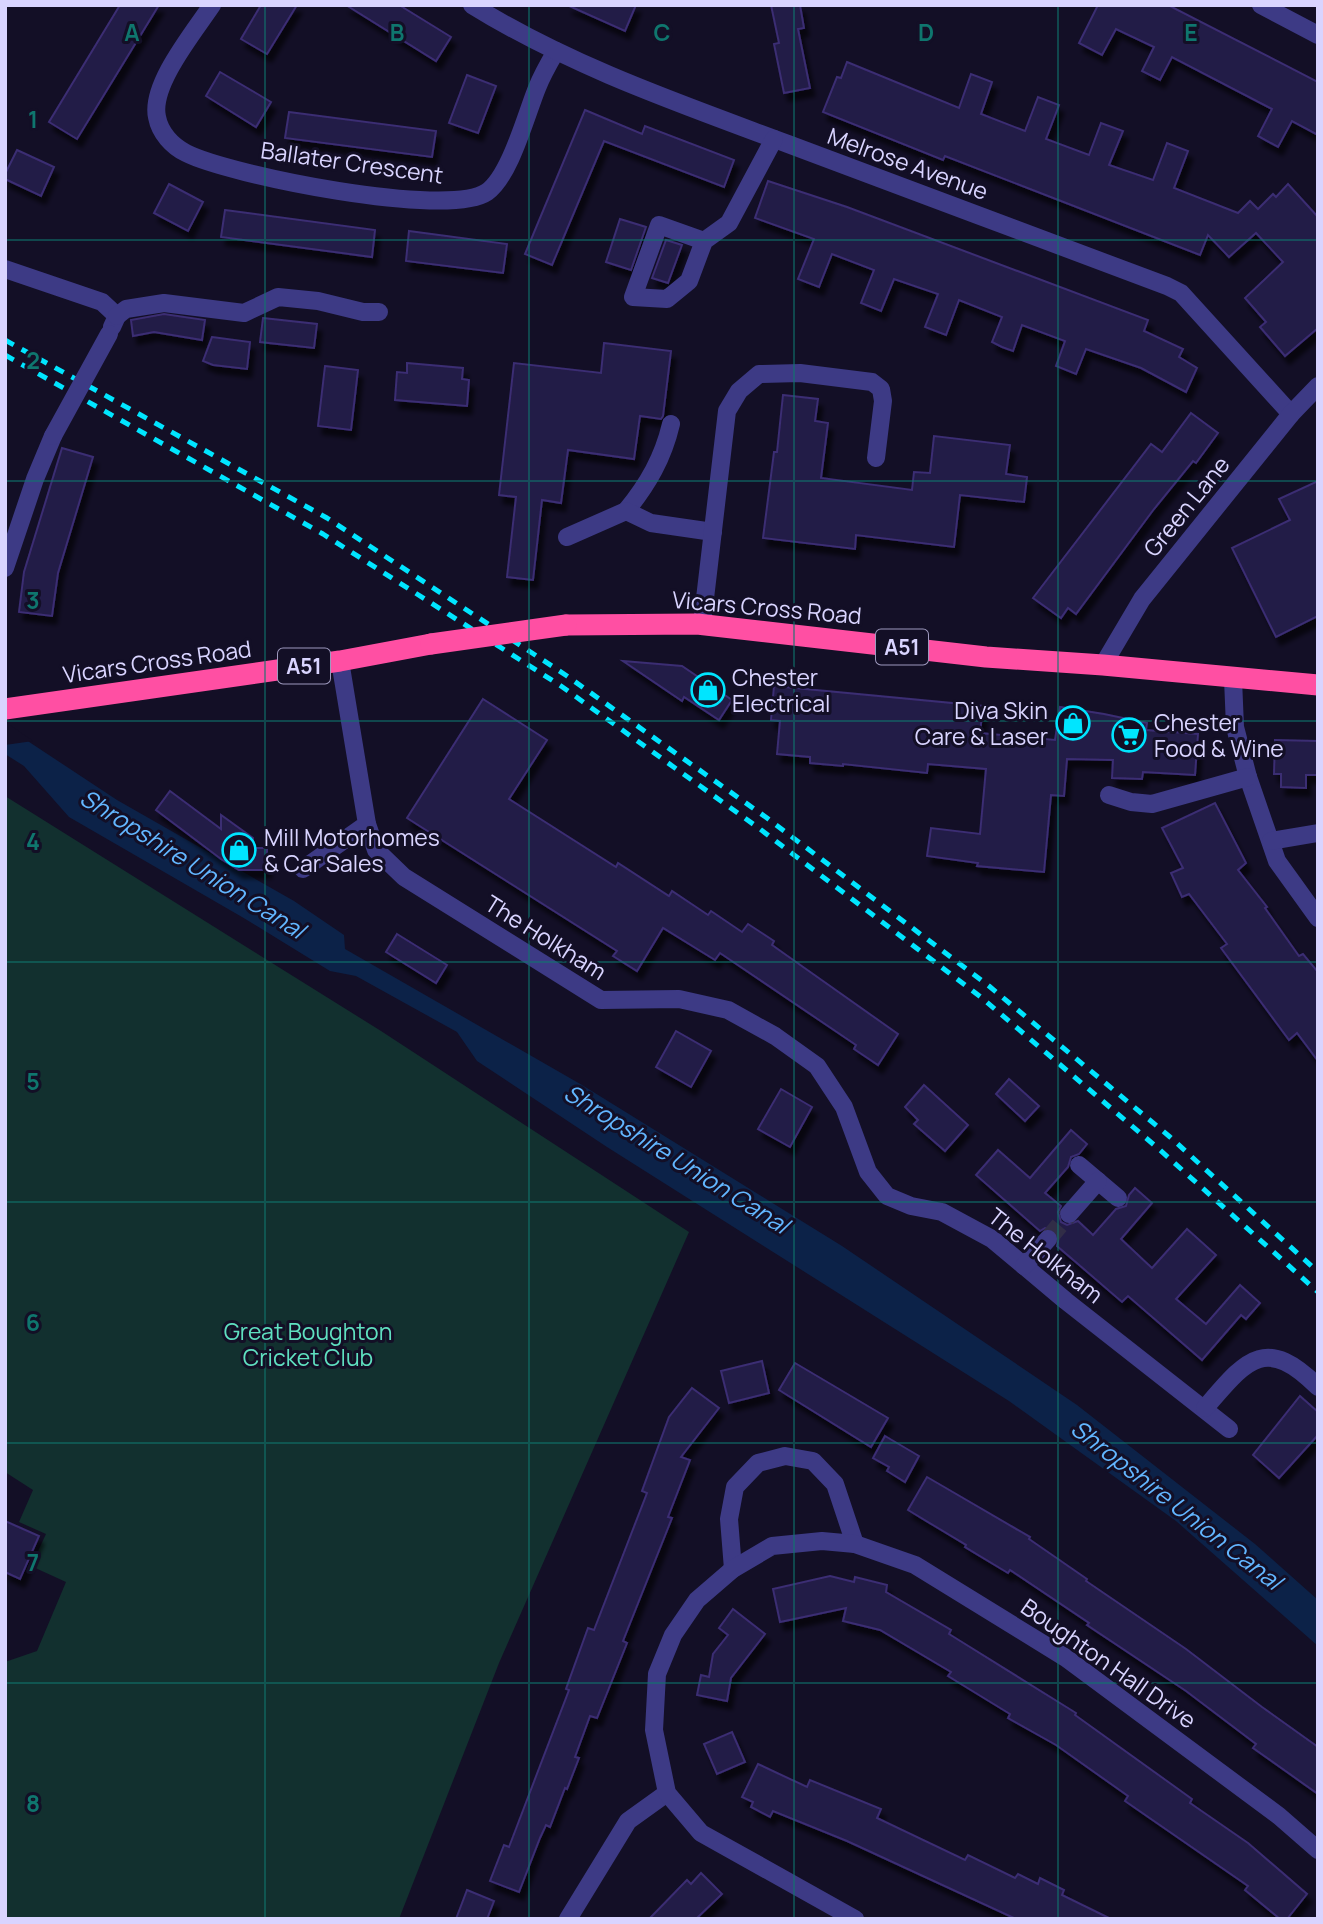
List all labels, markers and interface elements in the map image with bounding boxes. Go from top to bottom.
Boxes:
text: A [124,16,140,48]
text: B [390,16,404,48]
text: C [654,16,671,48]
text: D [918,16,934,48]
text: E [1184,16,1198,48]
text: 1 [28,103,38,135]
street label: Melrose Avenue [823,119,993,207]
street label: Ballater Crescent [259,133,445,191]
text: 2 [26,344,40,376]
street label: Green Lane [1136,449,1236,563]
street label: Vicars Cross Road [671,583,863,631]
text: 3 [26,584,40,616]
road number: A51 [876,630,928,664]
street label: Vicars Cross Road [61,632,253,690]
road number: A51 [278,648,330,684]
place label: Chester Electrical [732,661,830,719]
shop icon: Chester Electrical [689,671,727,709]
place label: Diva Skin Care & Laser [915,694,1048,752]
shop icon: Diva Skin Care & Laser [1054,704,1092,742]
place label: Chester Food & Wine [1154,706,1284,764]
supermarket icon: Chester Food & Wine [1110,716,1148,754]
water label: Shropshire Union Canal [74,780,314,947]
place label: Mill Motorhomes & Car Sales [264,821,440,879]
text: 4 [26,825,40,857]
shop icon: Mill Motorhomes & Car Sales [220,831,258,869]
street label: The Holkham [479,887,613,987]
text: 5 [26,1065,40,1097]
water label: Shropshire Union Canal [558,1075,798,1242]
street label: The Holkham [982,1200,1110,1310]
text: 6 [26,1306,40,1338]
park label: Great Boughton Cricket Club [224,1315,392,1373]
water label: Shropshire Union Canal [1065,1411,1292,1599]
text: 7 [27,1546,39,1578]
street label: Boughton Hall Drive [1015,1591,1203,1735]
text: 8 [26,1787,40,1819]

